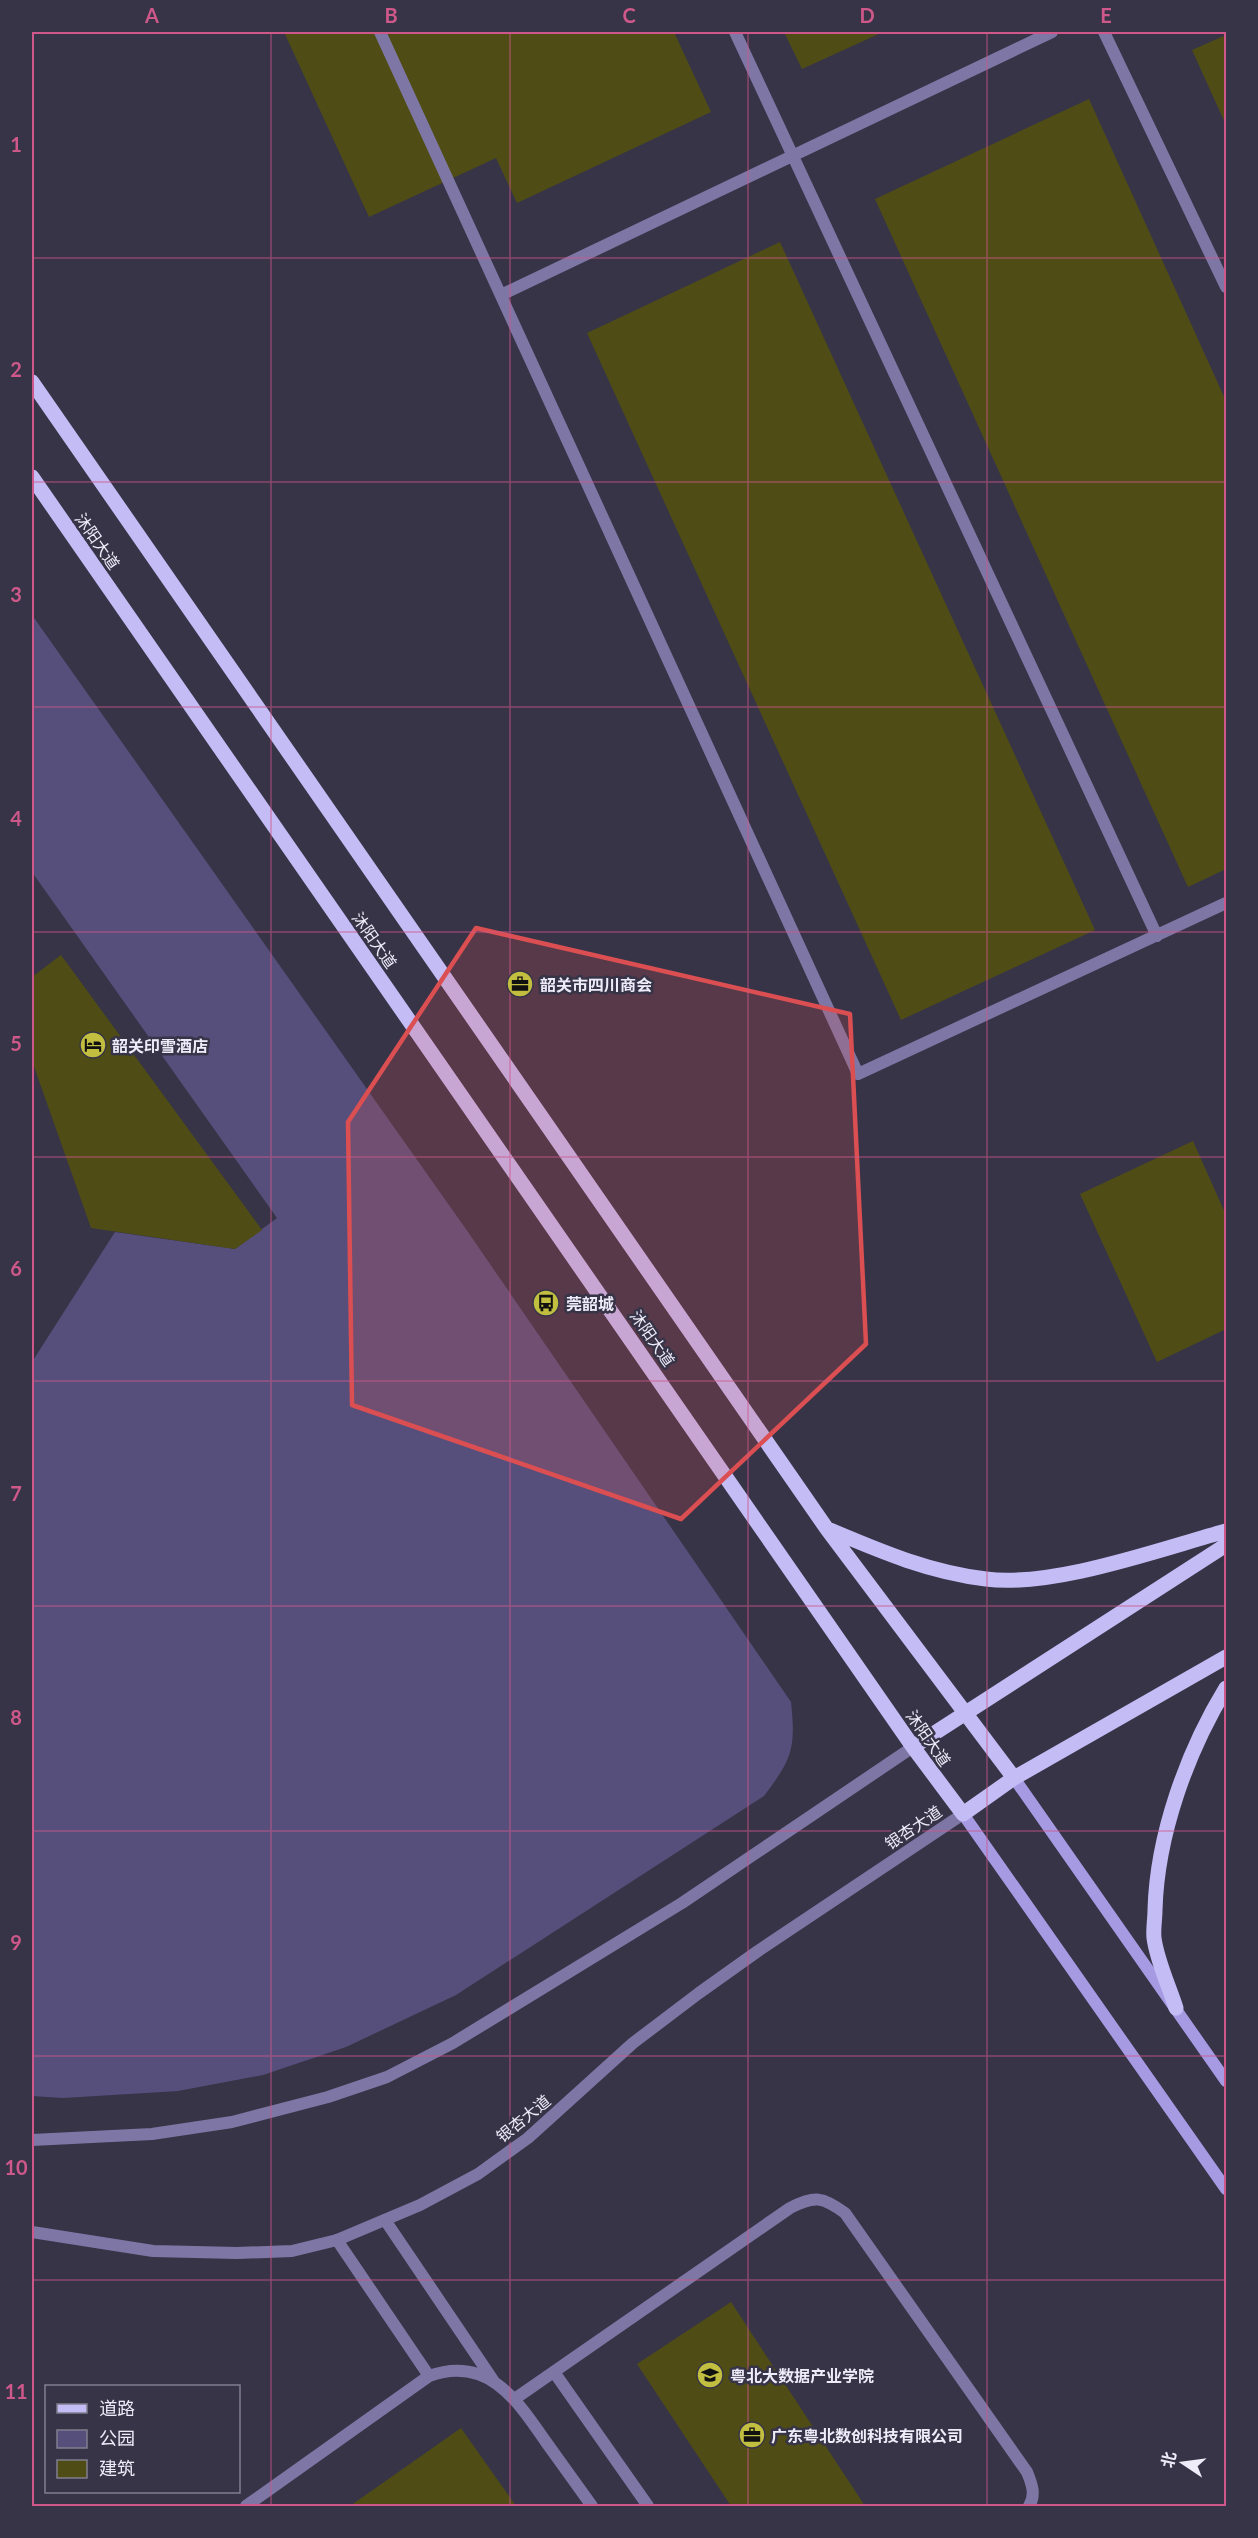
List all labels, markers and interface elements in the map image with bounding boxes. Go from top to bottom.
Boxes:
text: A [144,3,159,27]
text: B [384,3,398,27]
text: C [622,3,636,27]
text: D [859,3,875,27]
text: E [1100,3,1112,27]
text: 1 [10,132,22,156]
text: 2 [10,357,22,381]
street label: 沐阳大道 [72,509,124,573]
text: 3 [10,582,22,606]
text: 4 [10,806,22,830]
street label: 沐阳大道 [349,908,401,972]
office icon: 韶关市四川商会 [505,969,535,999]
place label: 韶关市四川商会 [540,975,652,994]
hotel icon: 韶关印雪酒店 [78,1030,108,1060]
text: 5 [10,1031,22,1055]
place label: 韶关印雪酒店 [112,1036,208,1055]
text: 6 [10,1256,22,1280]
bus stop icon: 莞韶城 [531,1288,561,1318]
place label: 莞韶城 [566,1294,614,1313]
street label: 沐阳大道 [627,1306,679,1370]
text: 7 [10,1481,22,1505]
text: 8 [10,1705,22,1729]
street label: 沐阳大道 [903,1706,955,1770]
street label: 银杏大道 [881,1801,945,1853]
text: 9 [10,1930,22,1954]
street label: 银杏大道 [492,2090,554,2146]
text: 10 [4,2155,28,2179]
school or university icon: 粤北大数据产业学院 [695,2360,725,2390]
place label: 粤北大数据产业学院 [730,2366,874,2385]
text: 11 [4,2379,28,2403]
legend [45,2385,240,2493]
text: 道路 [99,2397,135,2419]
office icon: 广东粤北数创科技有限公司 [737,2420,767,2450]
place label: 广东粤北数创科技有限公司 [771,2426,963,2445]
text: 公园 [99,2427,135,2449]
north arrow [1153,2433,1213,2493]
text: 北 [1157,2450,1179,2469]
text: 建筑 [99,2457,135,2479]

